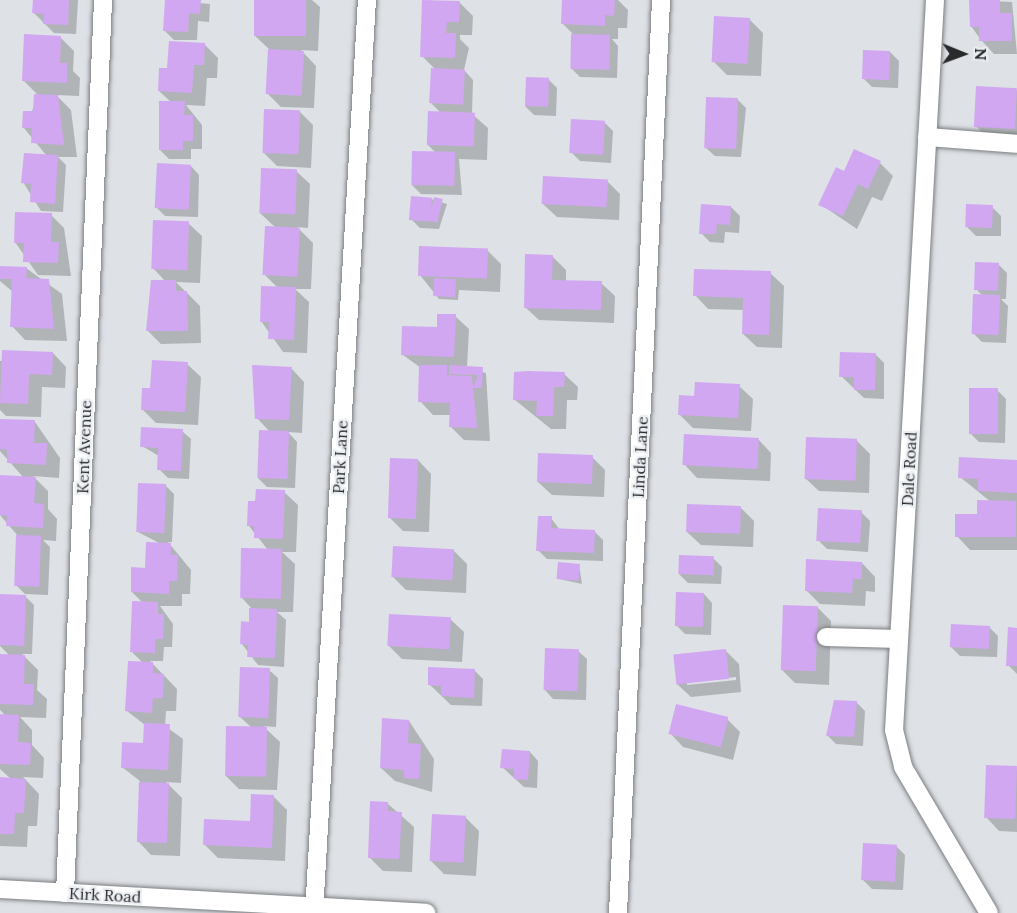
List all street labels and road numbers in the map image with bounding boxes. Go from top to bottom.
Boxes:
street label: Kent Avenue [73,400,95,494]
street label: Linda Lane [628,416,652,498]
street label: Park Lane [328,420,352,494]
street label: Dale Road [897,431,921,507]
street label: Kirk Road [68,884,142,906]

